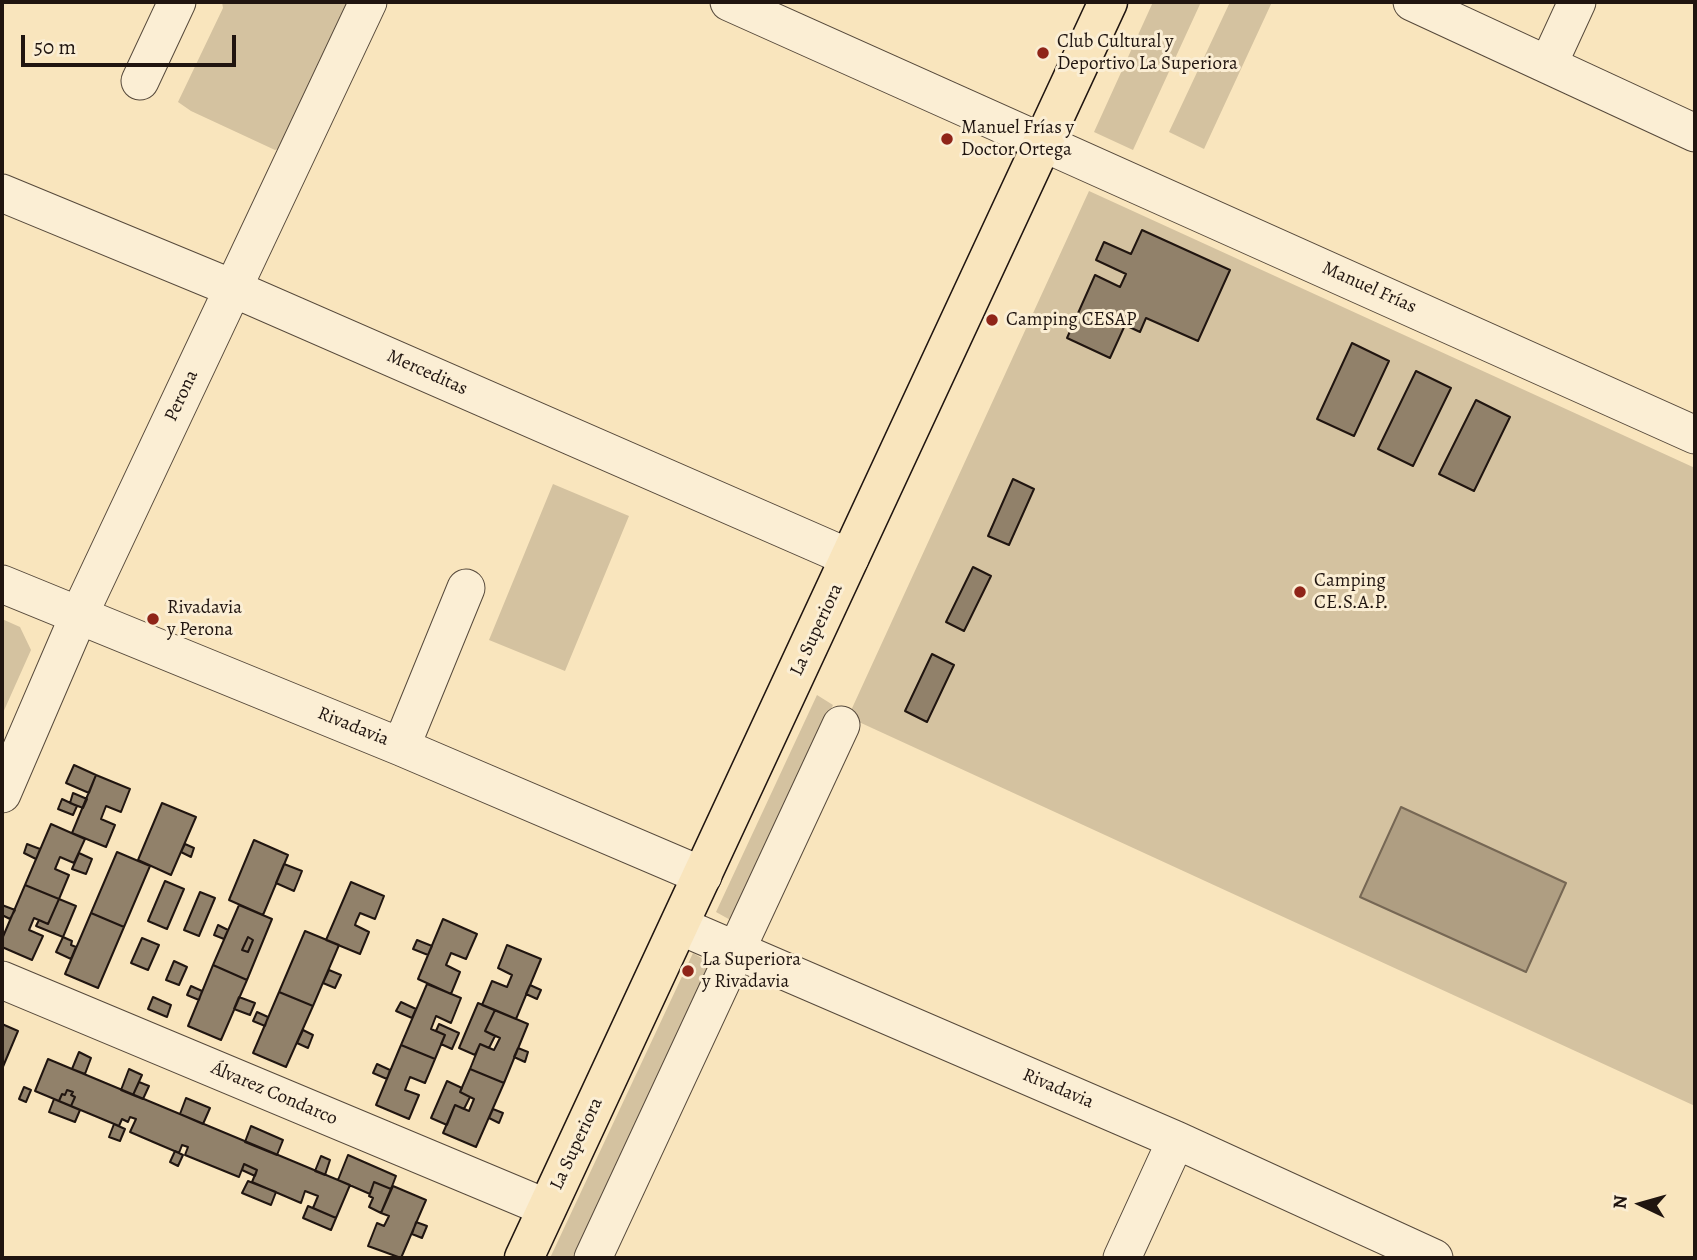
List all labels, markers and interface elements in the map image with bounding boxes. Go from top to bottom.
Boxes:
scale bar [24,21,240,65]
place label: Club Cultural y Deportivo La Superiora [1057,31,1238,75]
text: 50 m [34,33,76,61]
marker: Club Cultural y Deportivo La Superiora [1035,45,1051,61]
place label: Manuel Frías y Doctor Ortega [961,117,1074,161]
marker: Manuel Frías y Doctor Ortega [939,131,955,147]
street label: Manuel Frías [1318,257,1420,319]
place label: Camping CESAP [1006,309,1136,331]
marker: Camping CESAP [984,312,1000,328]
street label: Merceditas [383,345,471,401]
street label: Perona [160,367,204,425]
place label: Camping CE.S.A.P. [1314,570,1388,614]
street label: La Superiora [786,580,848,680]
marker: Camping CE.S.A.P. [1292,584,1308,600]
place label: Rivadavia y Perona [167,597,242,641]
marker: Rivadavia y Perona [145,611,161,627]
street label: Rivadavia [314,702,392,752]
place label: La Superiora y Rivadavia [702,949,801,993]
marker: La Superiora y Rivadavia [680,963,696,979]
street label: Álvarez Condarco [207,1057,341,1131]
street label: Rivadavia [1019,1064,1097,1114]
street label: La Superiora [546,1094,608,1194]
north arrow [1606,1169,1676,1239]
text: N [1607,1194,1634,1210]

